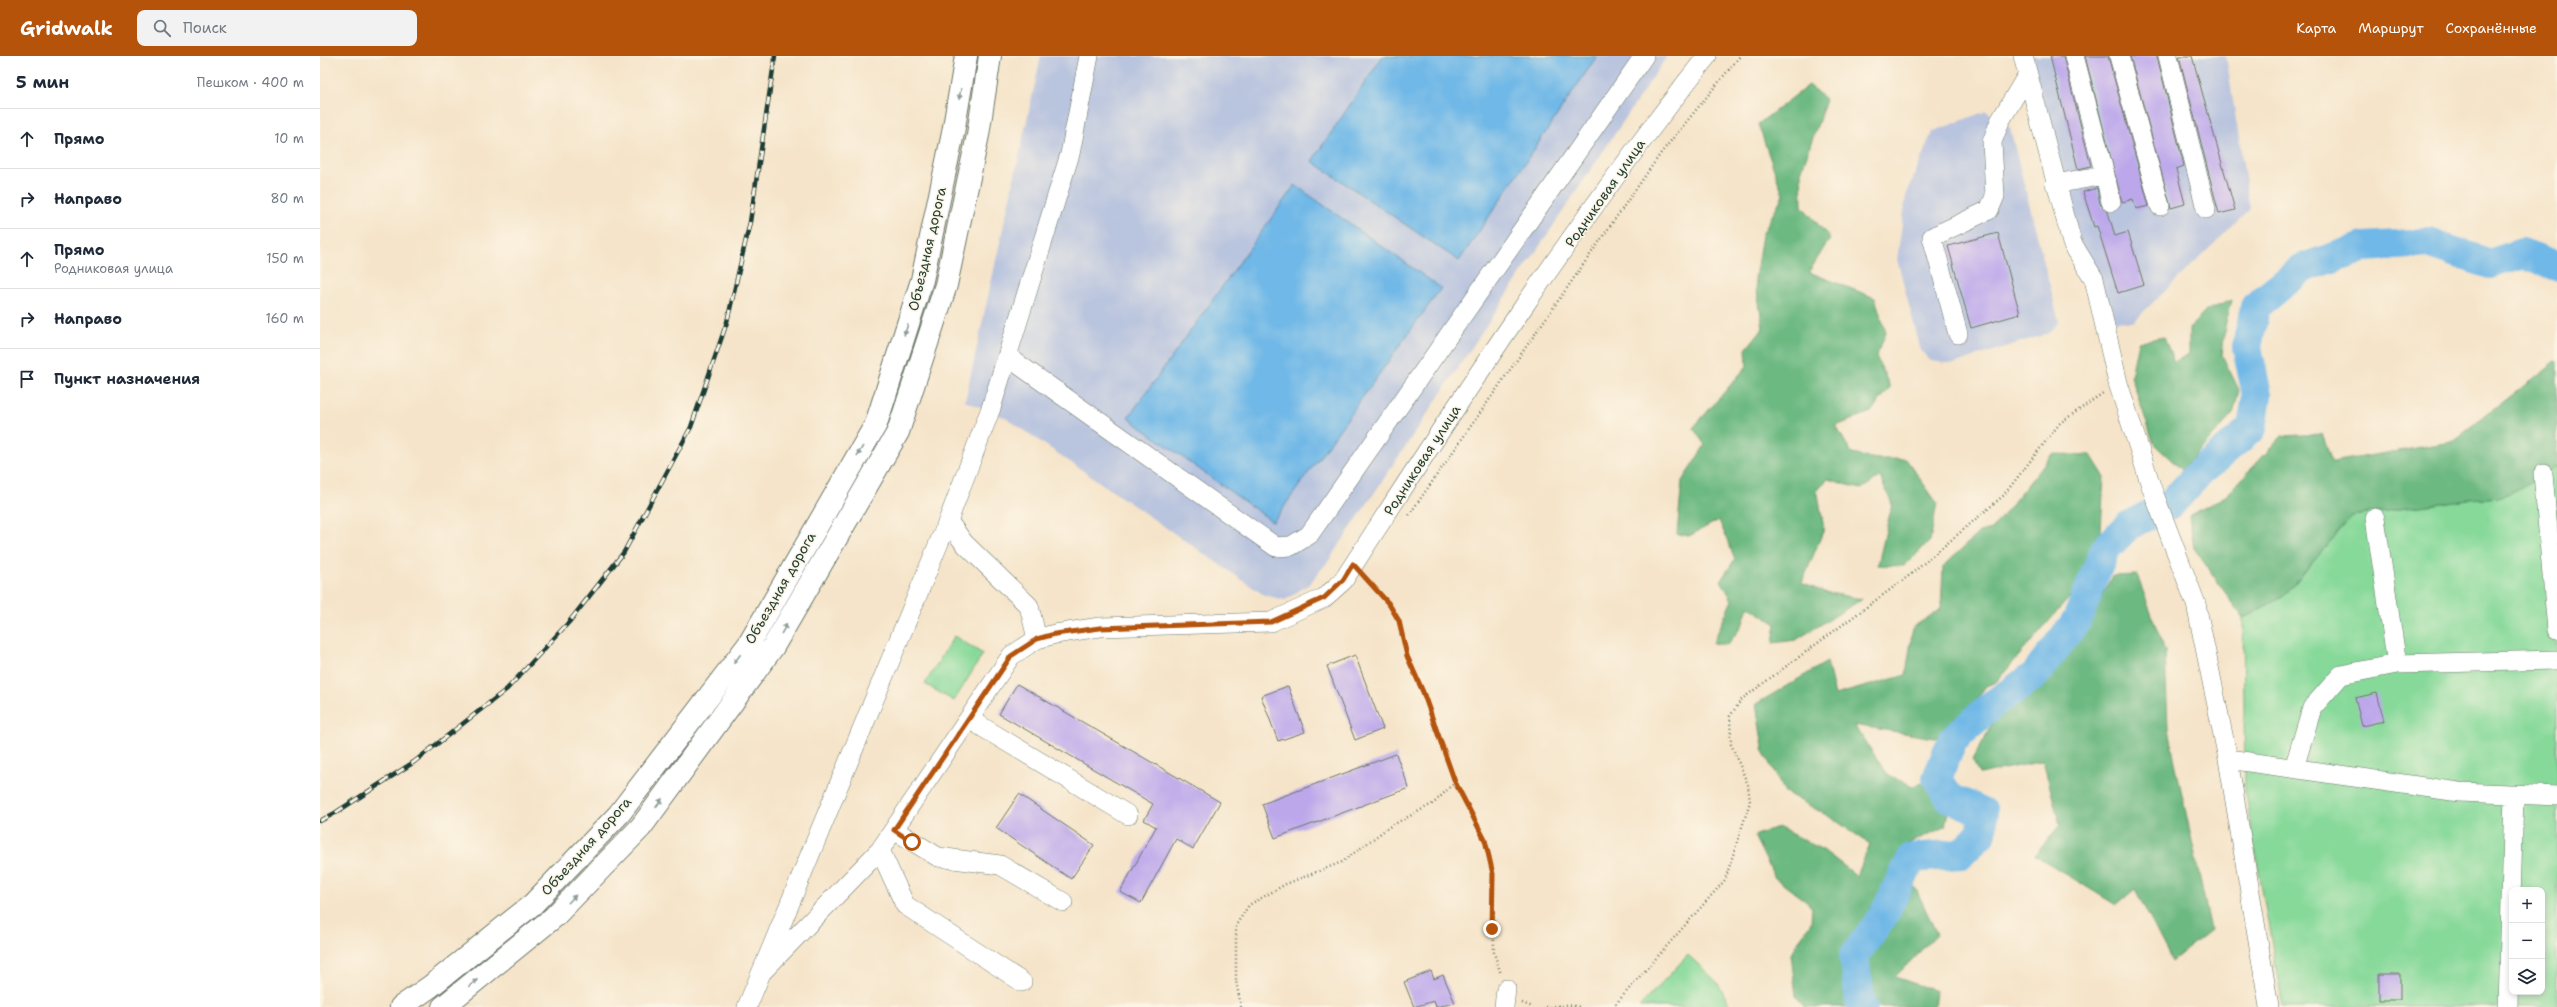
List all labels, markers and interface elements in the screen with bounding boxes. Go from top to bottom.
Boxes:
search box [137,10,417,46]
text: Gridwalk [20,16,113,41]
icon: search [151,17,173,39]
text: Поиск [183,18,227,38]
text: Карта [2296,19,2336,37]
text: Маршрут [2358,19,2424,37]
text: Сохранённые [2446,19,2537,37]
text: 5 мин [16,71,69,93]
text: Пешком · 400 m [197,74,304,91]
one-way arrow [957,88,963,101]
icon: ahead [16,128,38,150]
text: Прямо [54,129,104,149]
text: 10 m [274,130,304,147]
street label: Родниковая улица [1561,135,1649,251]
street label: Объездная дорога [904,185,950,313]
icon: right [16,188,38,210]
text: Направо [54,189,122,209]
text: 80 m [270,190,304,207]
text: Прямо [54,240,104,260]
icon: ahead [16,248,38,270]
text: 150 m [266,250,304,267]
text: Родниковая улица [54,260,173,277]
icon: right [16,308,38,330]
text: Направо [54,309,122,329]
text: 160 m [266,310,304,327]
one-way arrow [903,325,909,337]
icon: arrive [16,368,38,390]
text: Пункт назначения [54,369,200,389]
street label: Родниковая улица [1380,401,1465,519]
one-way arrow [857,445,864,457]
street label: Объездная дорога [741,528,820,647]
one-way arrow [780,623,787,635]
one-way arrow [733,654,741,665]
street label: Объездная дорога [537,793,635,899]
one-way arrow [655,797,664,808]
route start [903,833,921,851]
map controls [2509,887,2545,995]
button: + [2509,887,2545,923]
one-way arrow [567,894,577,904]
route end [1483,920,1501,938]
button: − [2509,923,2545,959]
button: layers [2509,959,2545,995]
one-way arrow [468,978,479,987]

